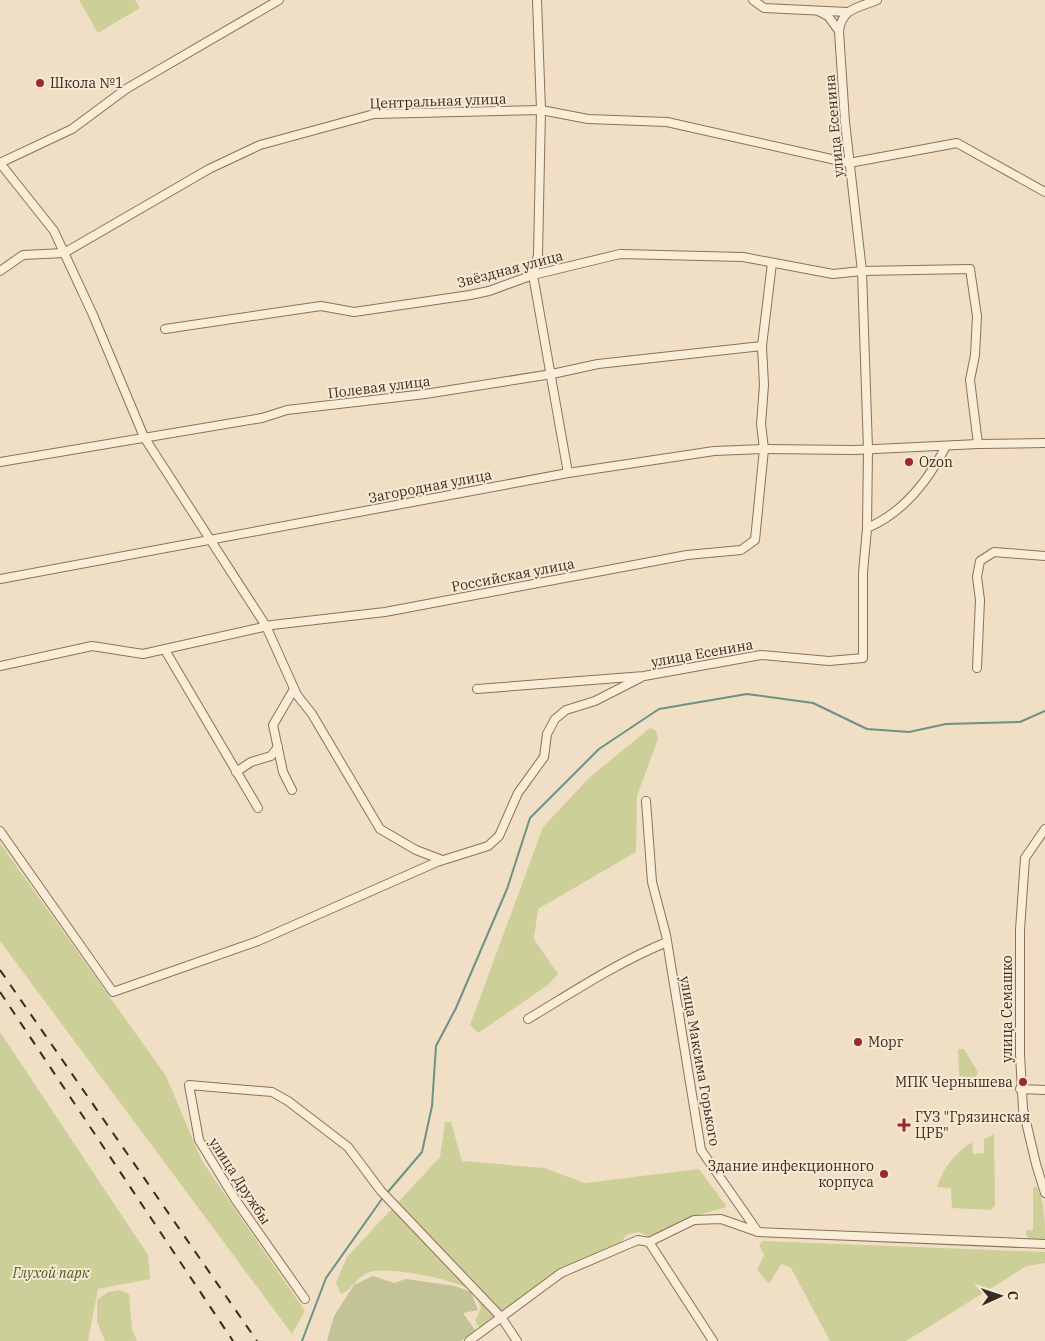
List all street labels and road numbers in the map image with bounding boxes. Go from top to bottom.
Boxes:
street label: улица Есенина [820,73,847,178]
street label: Центральная улица [369,90,507,112]
street label: Звёздная улица [455,246,565,292]
street label: Полевая улица [327,372,432,402]
street label: Загородная улица [367,465,494,507]
street label: Российская улица [450,554,576,596]
street label: улица Есенина [649,635,755,671]
street label: улица Семашко [998,955,1016,1063]
street label: улица Максима Горького [676,975,724,1148]
street label: улица Дружбы [205,1134,275,1228]

